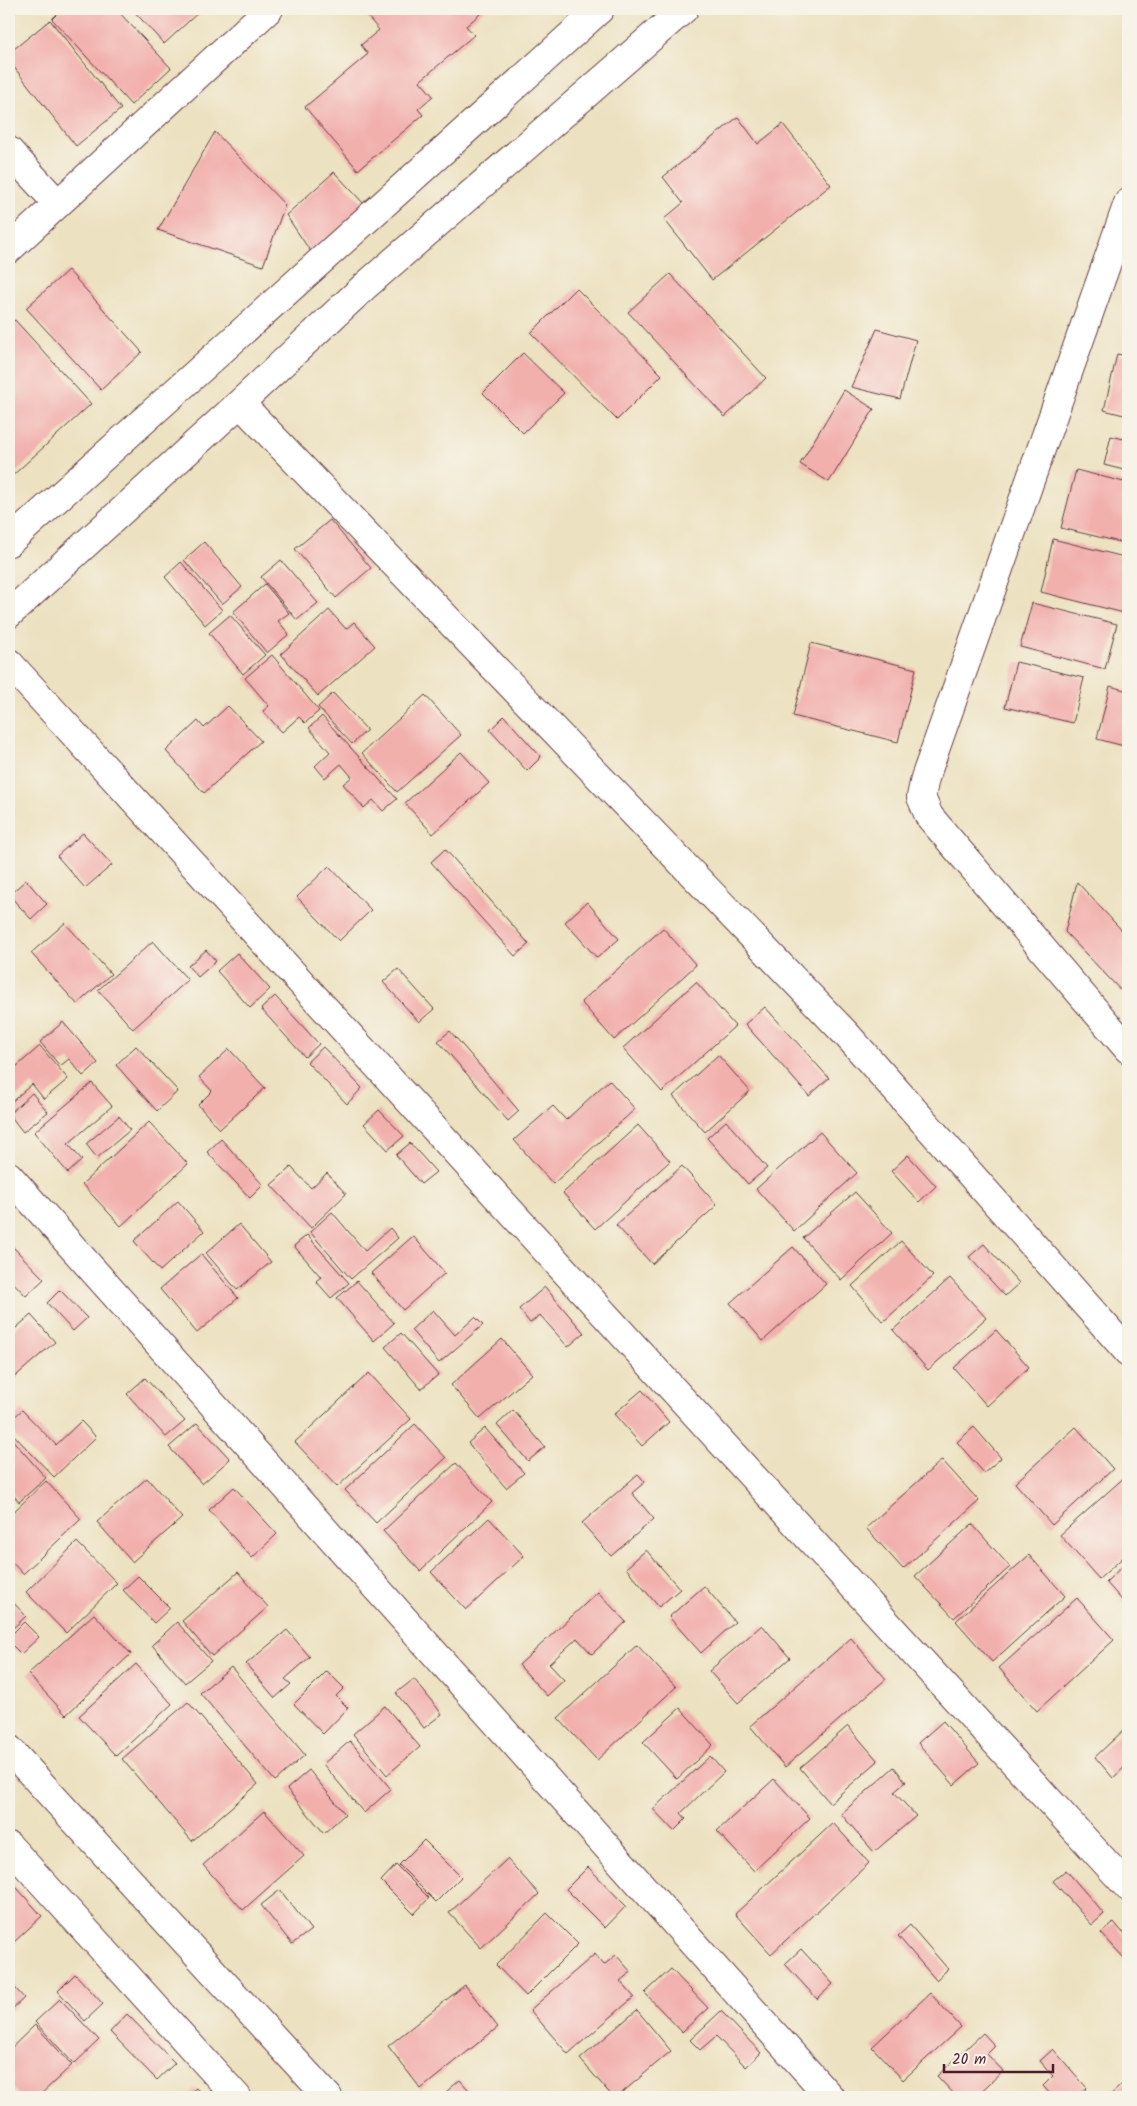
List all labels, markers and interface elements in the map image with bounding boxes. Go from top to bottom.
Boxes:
scale bar [944,2041,1053,2073]
text: 20 m [952,2048,986,2072]

